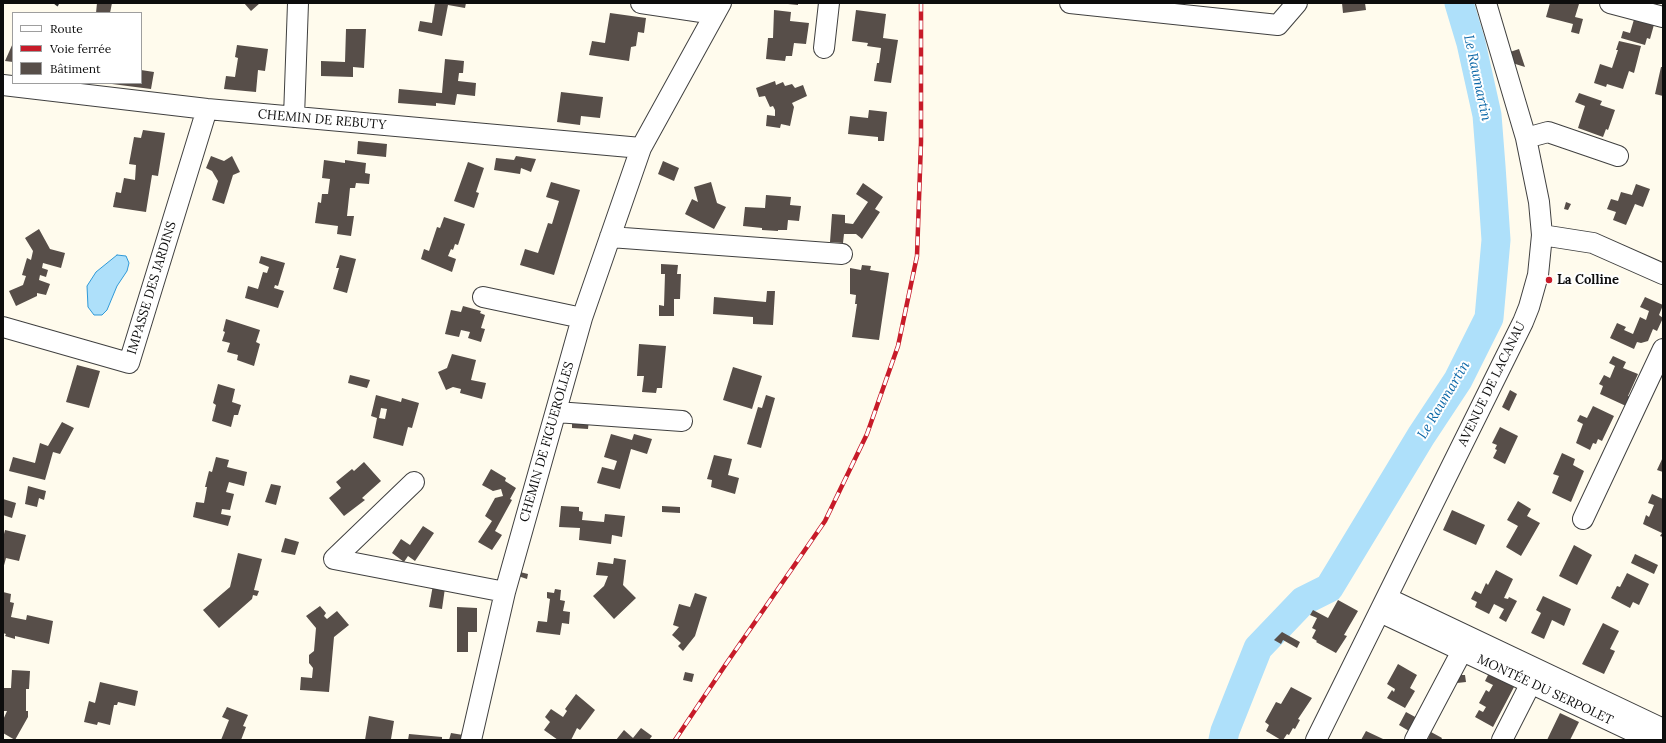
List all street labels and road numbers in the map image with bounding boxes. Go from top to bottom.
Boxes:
street label: CHEMIN DE REBUTY [257,107,387,133]
street label: IMPASSE DES JARDINS [124,219,180,357]
street label: AVENUE DE LACANAU [1455,319,1529,449]
street label: CHEMIN DE FIGUEROLLES [517,360,577,524]
street label: MONTÉE DU SERPOLET [1474,652,1616,728]

